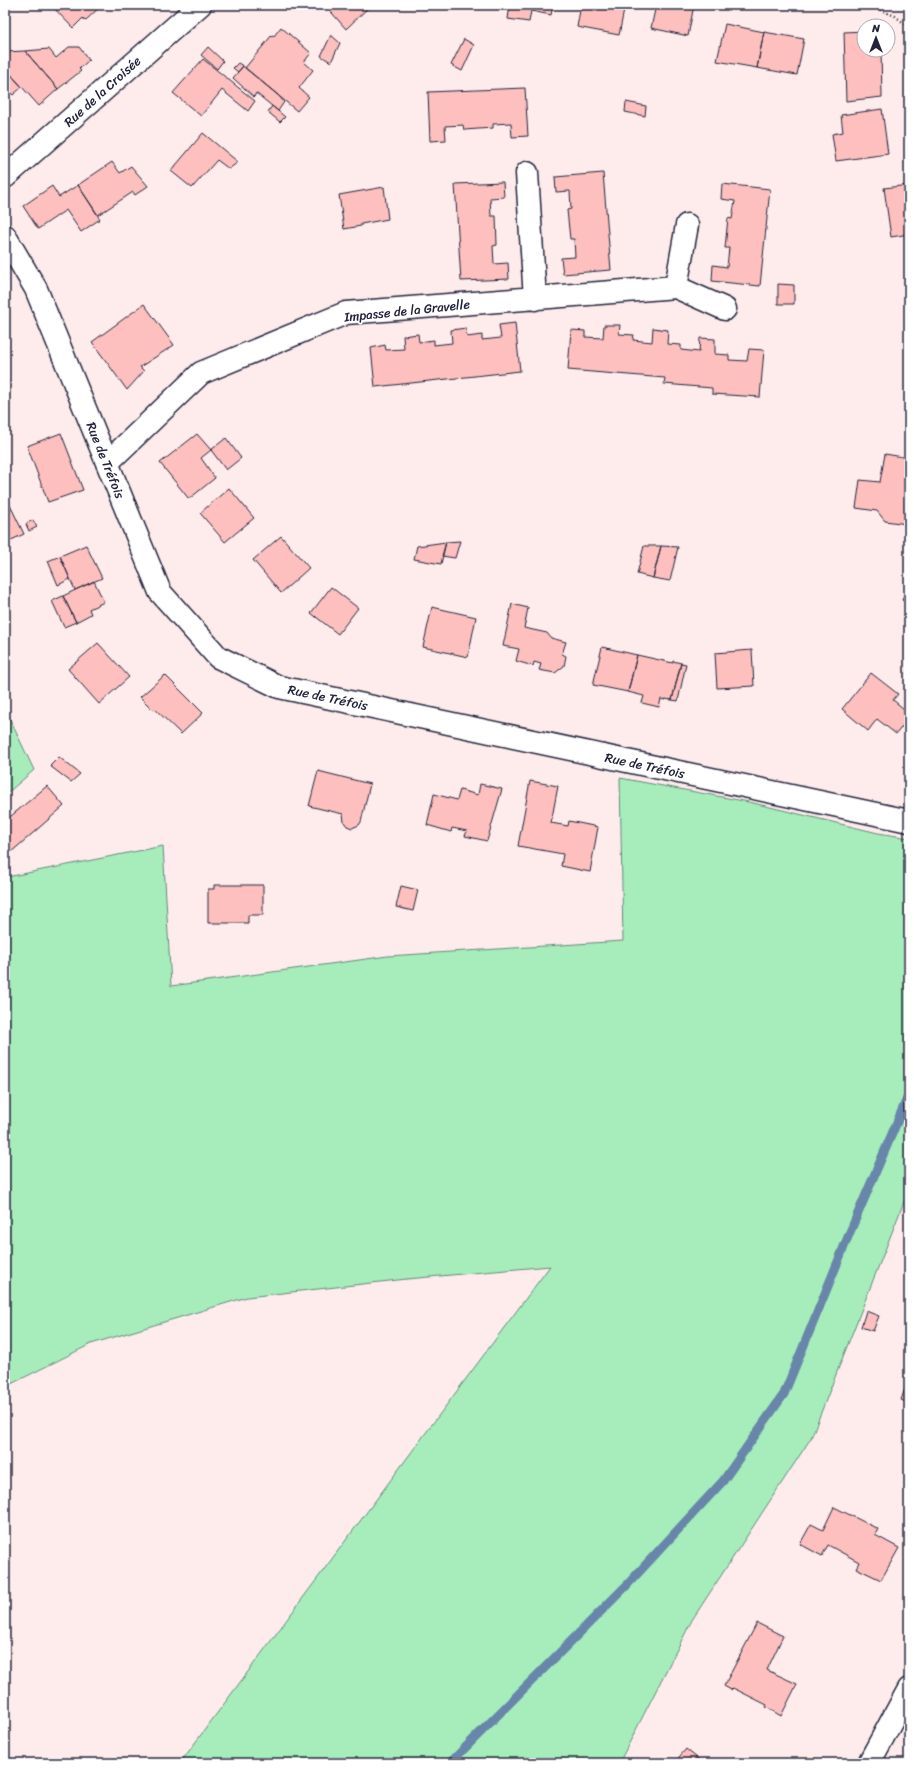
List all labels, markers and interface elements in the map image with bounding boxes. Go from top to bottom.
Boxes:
north arrow [856,18,896,58]
text: N [871,19,880,38]
street label: Rue de la Croisée [58,50,147,133]
street label: Impasse de la Gravelle [342,292,471,329]
street label: Rue de Tréfois [80,418,132,503]
street label: Rue de Tréfois [286,678,371,717]
street label: Rue de Tréfois [603,746,688,785]

